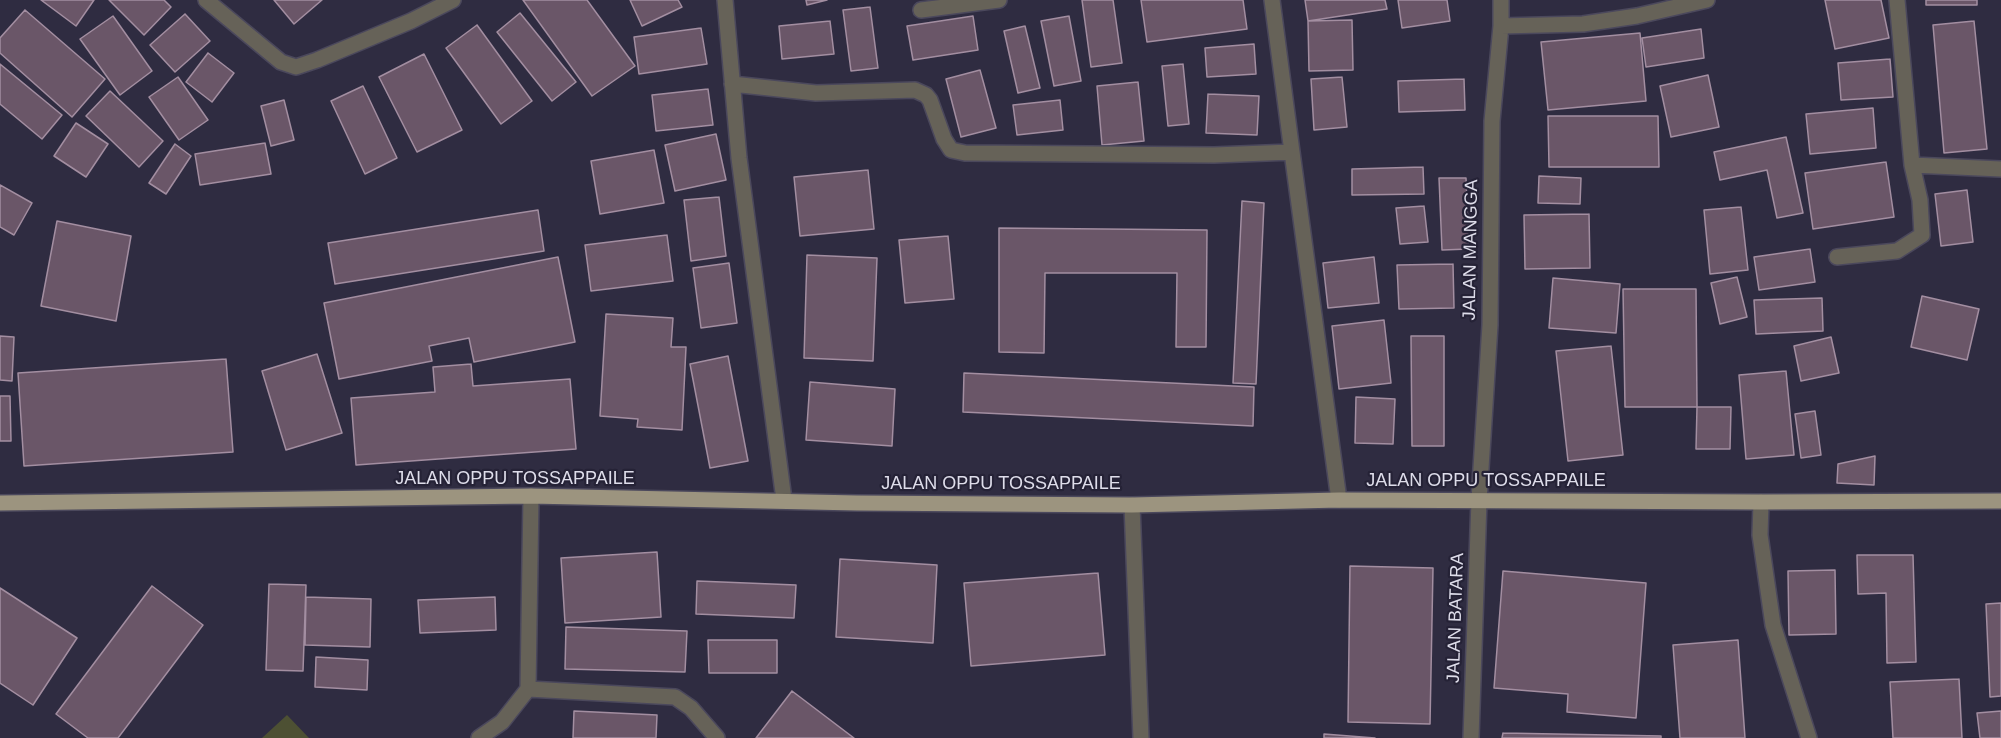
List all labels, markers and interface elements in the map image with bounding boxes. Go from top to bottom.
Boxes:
street label: JALAN MANGGA [1459,179,1483,321]
street label: JALAN OPPU TOSSAPPAILE [395,468,635,490]
street label: JALAN OPPU TOSSAPPAILE [1366,470,1606,492]
street label: JALAN OPPU TOSSAPPAILE [881,473,1121,495]
street label: JALAN BATARA [1443,552,1469,684]

